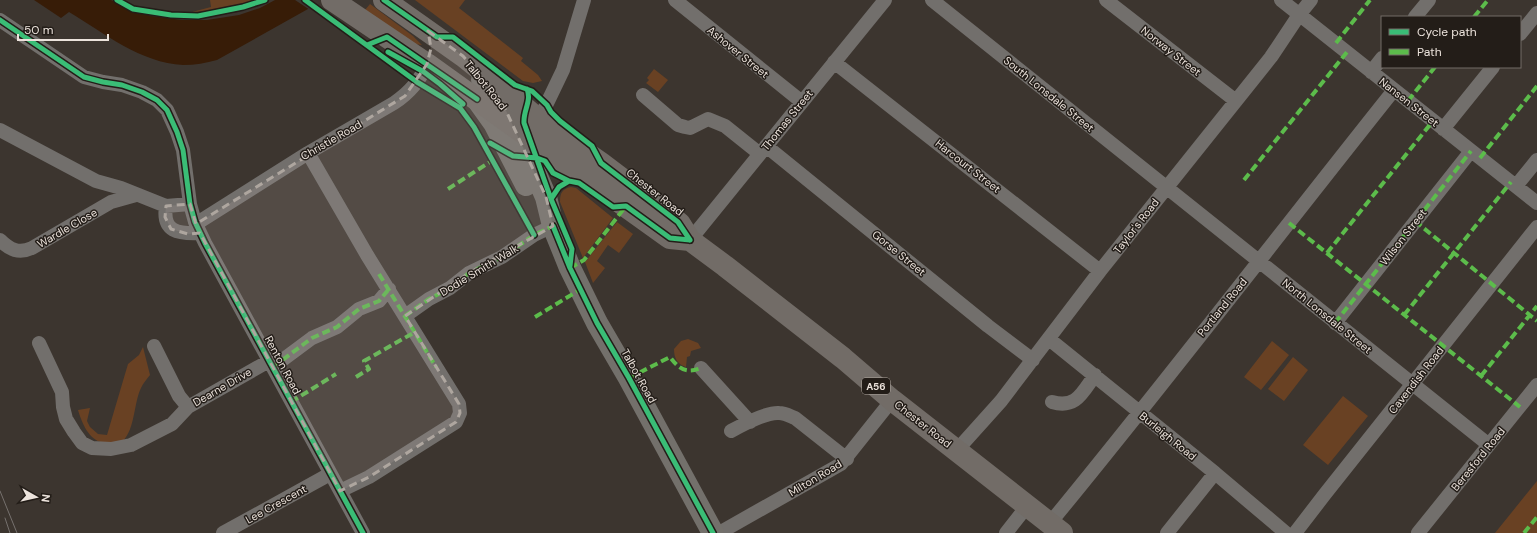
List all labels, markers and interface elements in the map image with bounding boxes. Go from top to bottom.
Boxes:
scale bar [18,16,108,42]
legend [1381,16,1521,68]
text: 50 m [24,22,53,38]
street label: Ashover Street [704,23,772,81]
street label: Norway Street [1138,23,1204,79]
text: Cycle path [1417,24,1477,40]
text: Path [1417,44,1442,60]
street label: South Lonsdale Street [1001,53,1097,135]
street label: Talbot Road [462,57,510,113]
street label: Nansen Street [1376,74,1442,130]
street label: Thomas Street [758,87,816,153]
street label: Christie Road [298,117,364,163]
street label: Harcourt Street [933,136,1003,196]
street label: Chester Road [624,165,686,219]
street label: Taylor's Road [1110,196,1162,256]
street label: Wardle Close [34,205,100,251]
street label: Wilson Street [1376,206,1430,268]
street label: Gorse Street [869,227,929,279]
street label: Dodie Smith Walk [437,241,521,299]
street label: Portland Road [1194,275,1250,339]
street label: North Lonsdale Street [1279,276,1375,356]
street label: Renton Road [262,333,304,397]
street label: Cavendish Road [1385,343,1447,416]
street label: Talbot Road [618,346,660,406]
street label: Dearne Drive [190,365,254,409]
road number: A56 [862,378,890,394]
street label: Chester Road [892,397,954,451]
street label: Burleigh Road [1137,409,1199,463]
street label: Beresford Road [1448,424,1508,494]
street label: Milton Road [786,457,844,499]
north arrow [16,477,56,517]
street label: Lee Crescent [243,481,309,527]
text: N [38,493,53,503]

